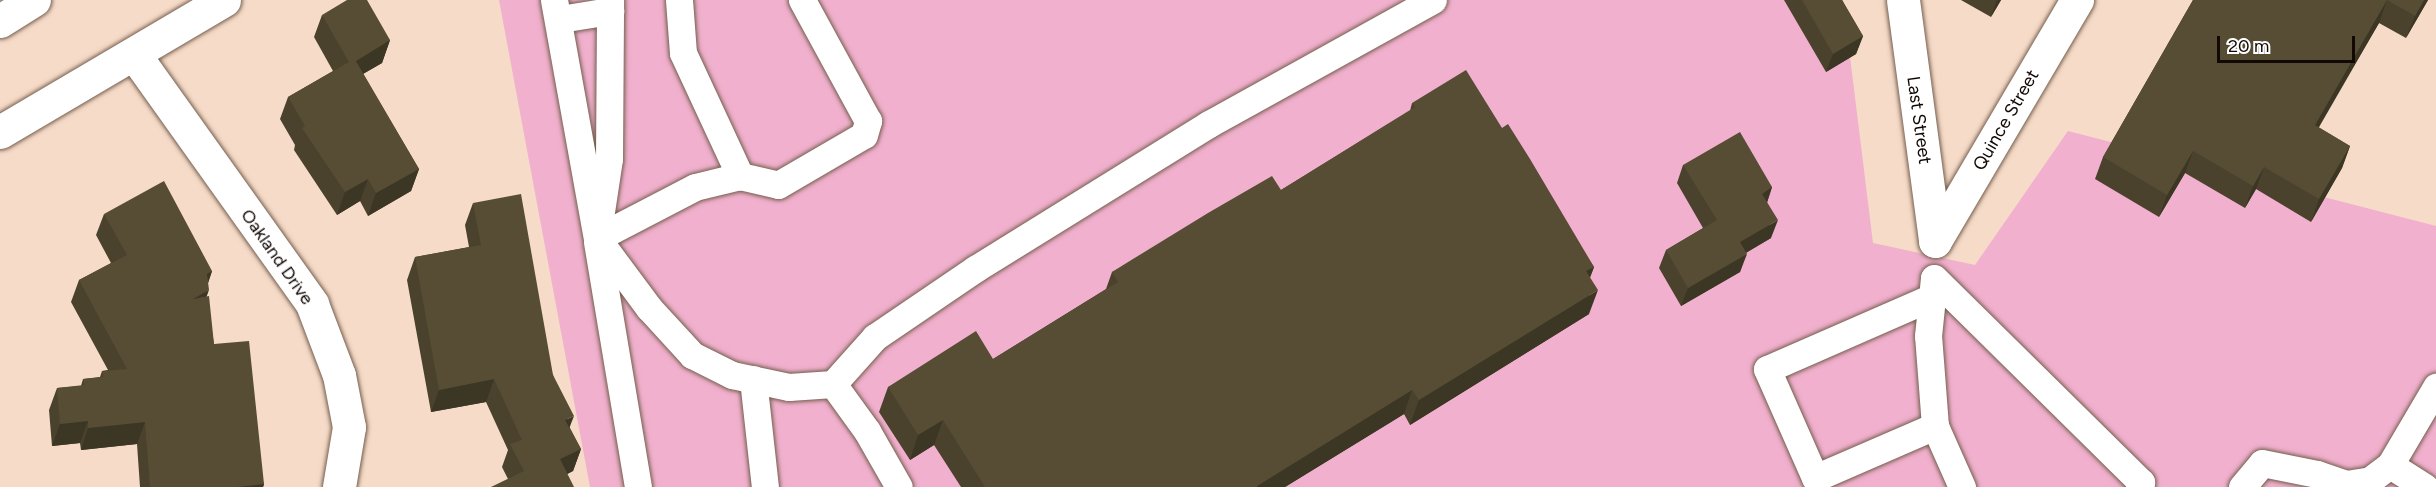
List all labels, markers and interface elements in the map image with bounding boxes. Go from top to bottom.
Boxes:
scale bar [2220,24,2358,62]
text: 20 m [2228,35,2269,57]
street label: Quince Street [1968,66,2044,174]
street label: Last Street [1902,75,1936,165]
street label: Oakland Drive [236,205,318,309]

